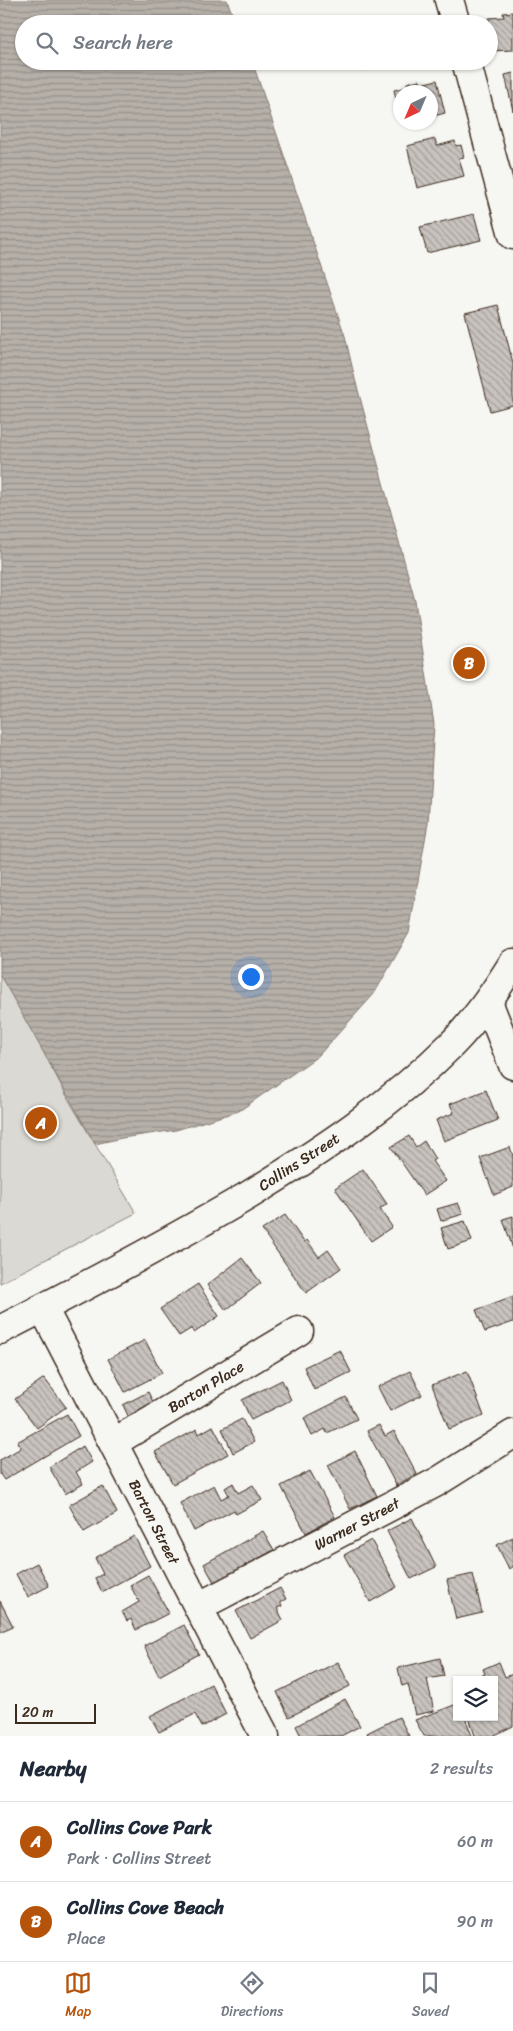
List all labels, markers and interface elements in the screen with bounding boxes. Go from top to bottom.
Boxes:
search box [15,15,498,70]
text: Search here [73,26,173,59]
icon: search [33,29,61,57]
north arrow [393,85,438,130]
pin: B [453,644,485,682]
your location [238,964,264,990]
pin: A [25,1104,57,1142]
street label: Collins Street [253,1126,345,1198]
street label: Barton Place [163,1354,250,1420]
street label: Barton Street [121,1475,187,1570]
street label: Warner Street [309,1490,406,1558]
map controls [453,1676,498,1721]
button: layers [453,1676,498,1721]
text: 20 m [22,1700,53,1725]
scale bar [15,1701,96,1724]
text: Nearby [20,1750,86,1788]
text: 2 results [430,1754,493,1783]
text: Collins Cove Park [67,1811,212,1844]
text: A [31,1827,41,1856]
text: 60 m [457,1827,493,1856]
text: Park · Collins Street [67,1844,211,1873]
text: Collins Cove Beach [67,1891,224,1924]
text: B [31,1907,41,1936]
text: 90 m [457,1907,493,1936]
text: Place [67,1924,106,1953]
tab: Map [64,1969,92,2024]
tab: Directions [221,1969,283,2024]
tab: Saved [412,1969,449,2024]

